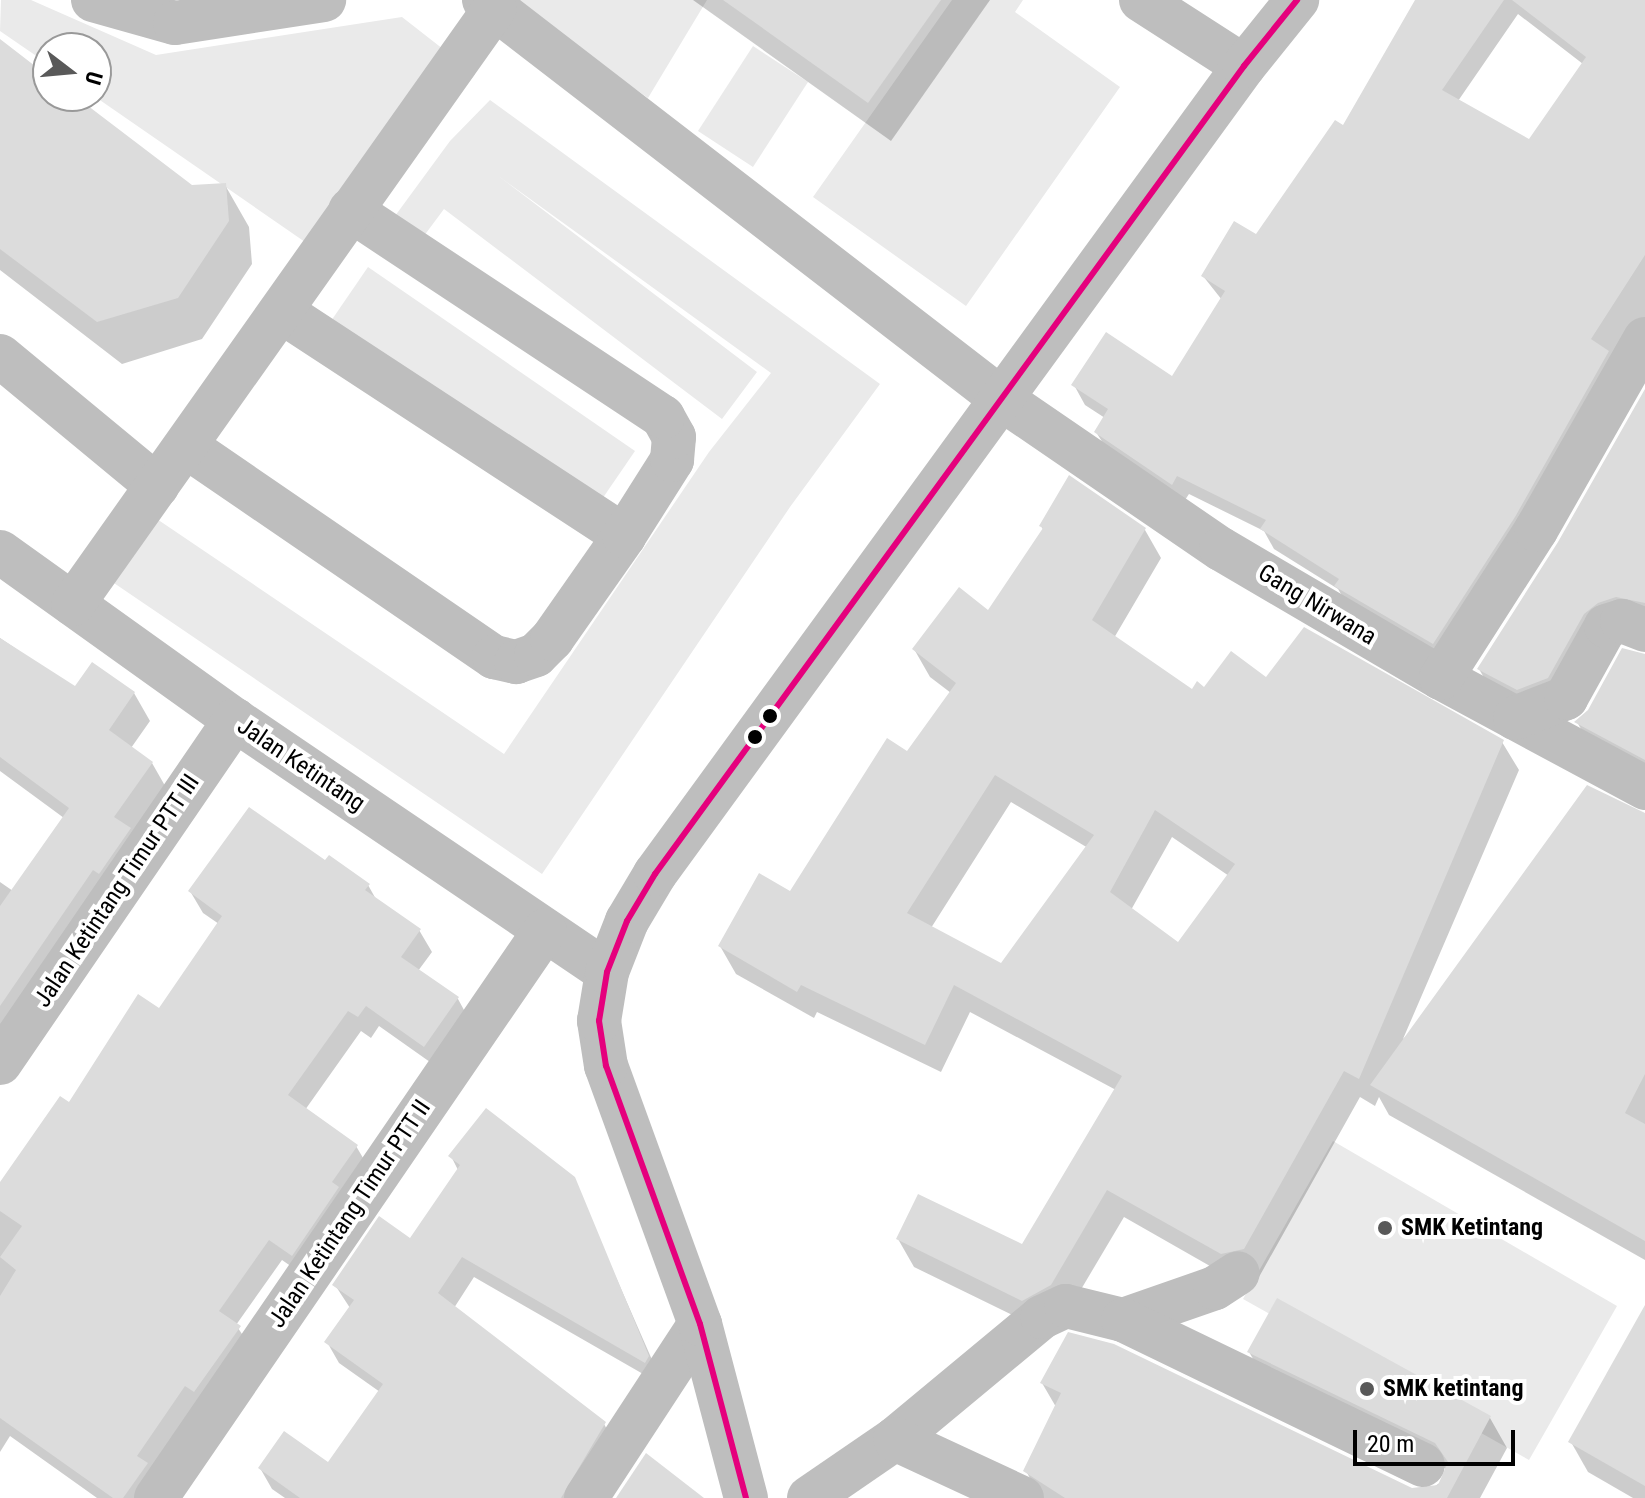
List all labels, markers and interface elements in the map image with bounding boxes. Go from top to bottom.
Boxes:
north arrow [32,32,112,112]
text: U [80,69,107,88]
street label: Gang Nirwana [1253,558,1381,652]
unlabelled marker [762,708,778,724]
street label: Jalan Ketintang [232,712,370,818]
unlabelled marker [747,729,763,745]
street label: Jalan Ketintang Timur PTT III [28,769,206,1013]
street label: Jalan Ketintang Timur PTT II [263,1094,437,1334]
place label: SMK Ketintang [1401,1214,1543,1242]
marker: SMK Ketintang [1376,1219,1394,1237]
place label: SMK ketintang [1383,1375,1523,1403]
marker: SMK ketintang [1358,1380,1376,1398]
scale bar [1357,1414,1519,1464]
text: 20 m [1367,1430,1414,1458]

